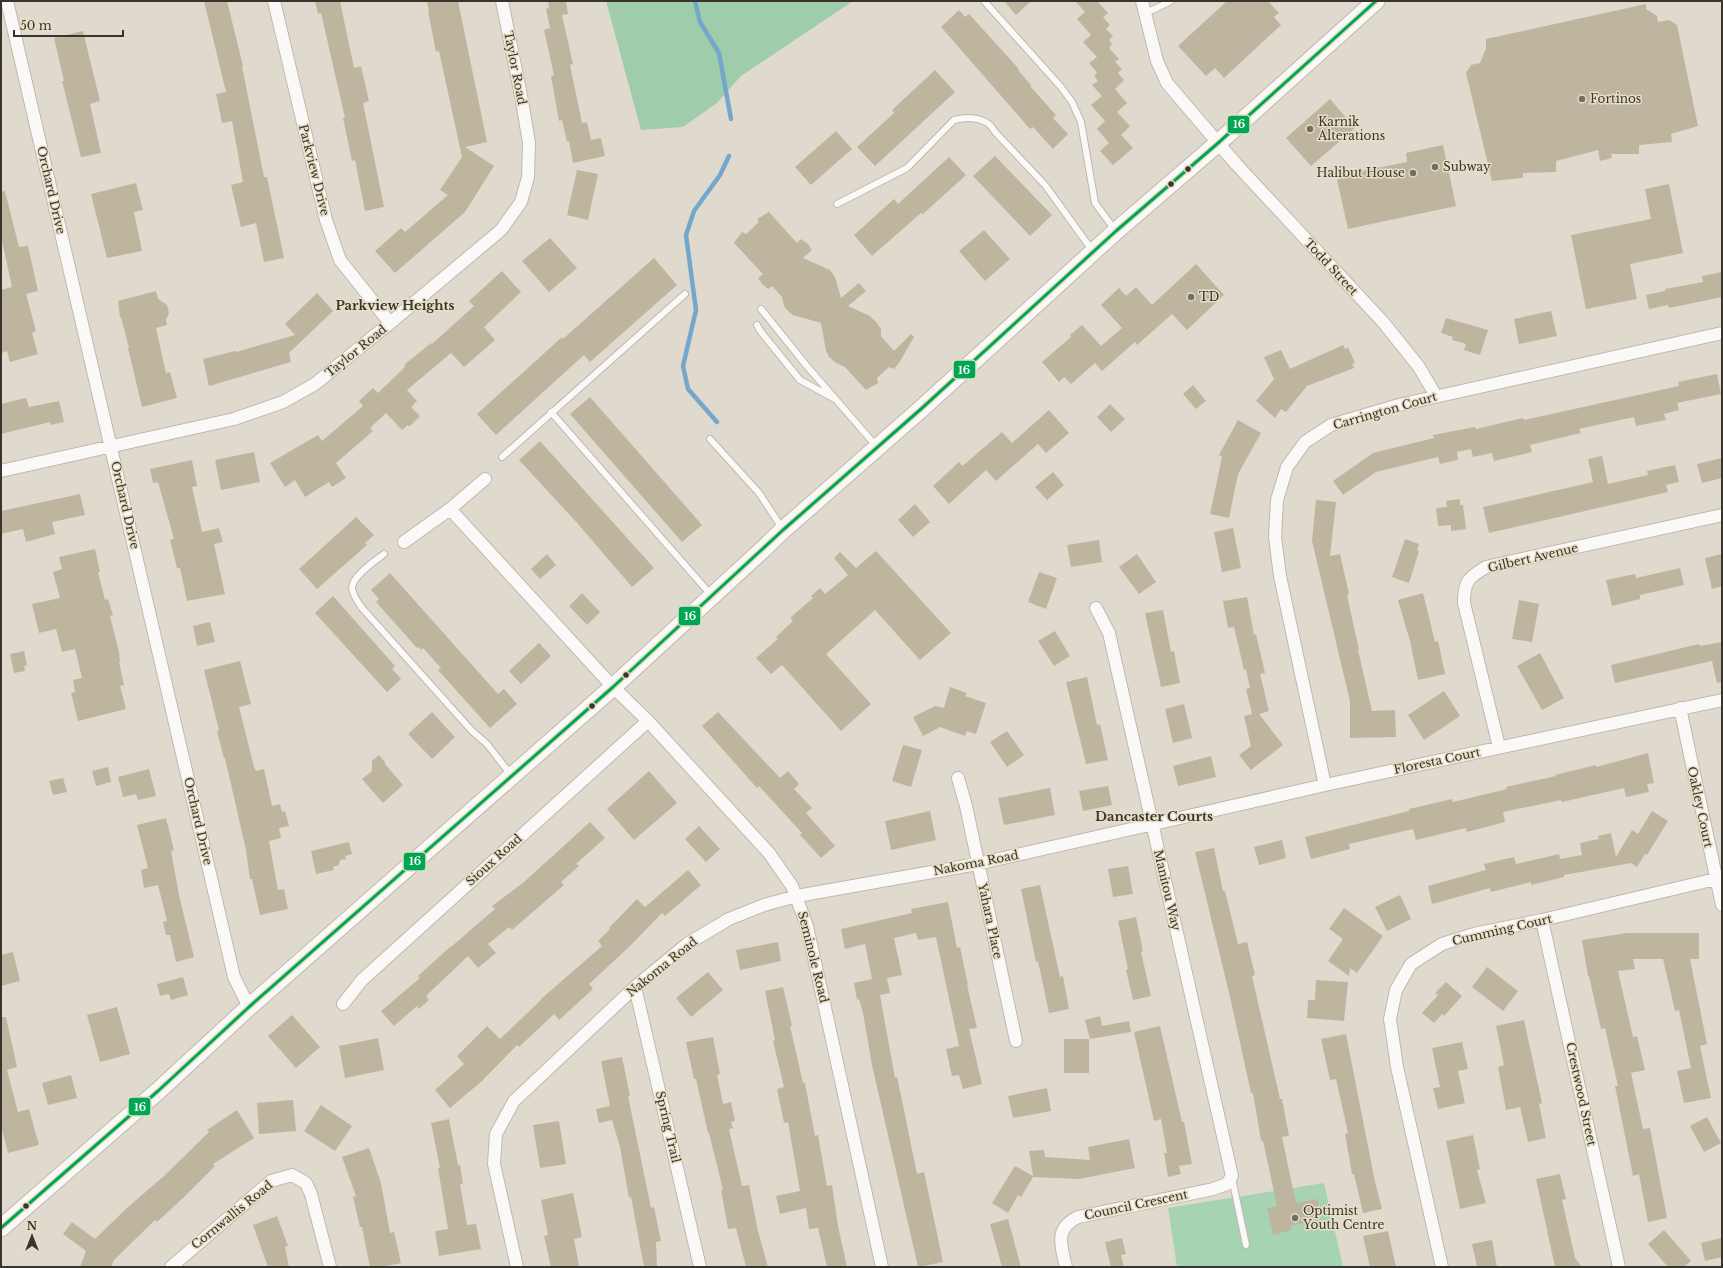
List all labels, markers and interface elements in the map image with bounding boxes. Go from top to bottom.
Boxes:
scale bar [14,12,123,38]
text: 50 m [20,18,52,33]
street label: Taylor Road [501,30,530,106]
place label: Fortinos [1590,91,1641,106]
marker: Fortinos [1577,94,1587,104]
place label: Karnik Alterations [1317,114,1385,143]
line badge: 16 [1227,115,1250,134]
text: 16 [1233,117,1245,131]
street label: Parkview Drive [296,123,333,217]
marker: Karnik Alterations [1305,124,1315,134]
street label: Orchard Drive [34,144,69,235]
place label: Subway [1443,159,1491,174]
marker: Subway [1430,162,1440,172]
unlabelled marker [1183,164,1193,174]
place label: Halibut House [1316,165,1405,180]
marker: Halibut House [1408,168,1418,178]
unlabelled marker [1166,179,1176,189]
street label: Todd Street [1301,235,1362,298]
place label: TD [1199,289,1219,304]
marker: TD [1186,292,1196,302]
district label: Parkview Heights [335,297,455,314]
street label: Taylor Road [322,321,390,380]
line badge: 16 [953,360,976,379]
text: 16 [958,363,970,377]
street label: Carrington Court [1331,388,1439,432]
street label: Orchard Drive [108,459,143,550]
street label: Gilbert Avenue [1486,540,1580,575]
line badge: 16 [678,606,701,626]
text: 16 [684,609,696,623]
unlabelled marker [621,670,631,680]
unlabelled marker [587,701,597,711]
street label: Floresta Court [1392,744,1482,777]
street label: Oakley Court [1685,765,1716,849]
street label: Orchard Drive [181,775,216,866]
district label: Dancaster Courts [1095,808,1213,825]
street label: Sioux Road [463,831,525,889]
street label: Nakoma Road [932,847,1020,878]
street label: Manitou Way [1151,848,1184,932]
line badge: 16 [403,852,426,871]
text: 16 [409,854,421,868]
street label: Yahara Place [975,881,1006,960]
street label: Seminole Road [795,910,832,1004]
street label: Cumming Court [1450,911,1554,948]
street label: Nakoma Road [623,934,700,1000]
street label: Crestwood Street [1563,1041,1600,1147]
street label: Spring Trail [653,1090,684,1164]
line badge: 16 [128,1097,151,1116]
text: 16 [134,1100,146,1114]
street label: Cornwallis Road [188,1177,276,1252]
street label: Council Crescent [1083,1186,1189,1223]
unlabelled marker [21,1201,31,1211]
place label: Optimist Youth Centre [1302,1203,1385,1232]
marker: Optimist Youth Centre [1290,1213,1300,1223]
north arrow [12,1216,52,1256]
text: N [27,1219,38,1233]

